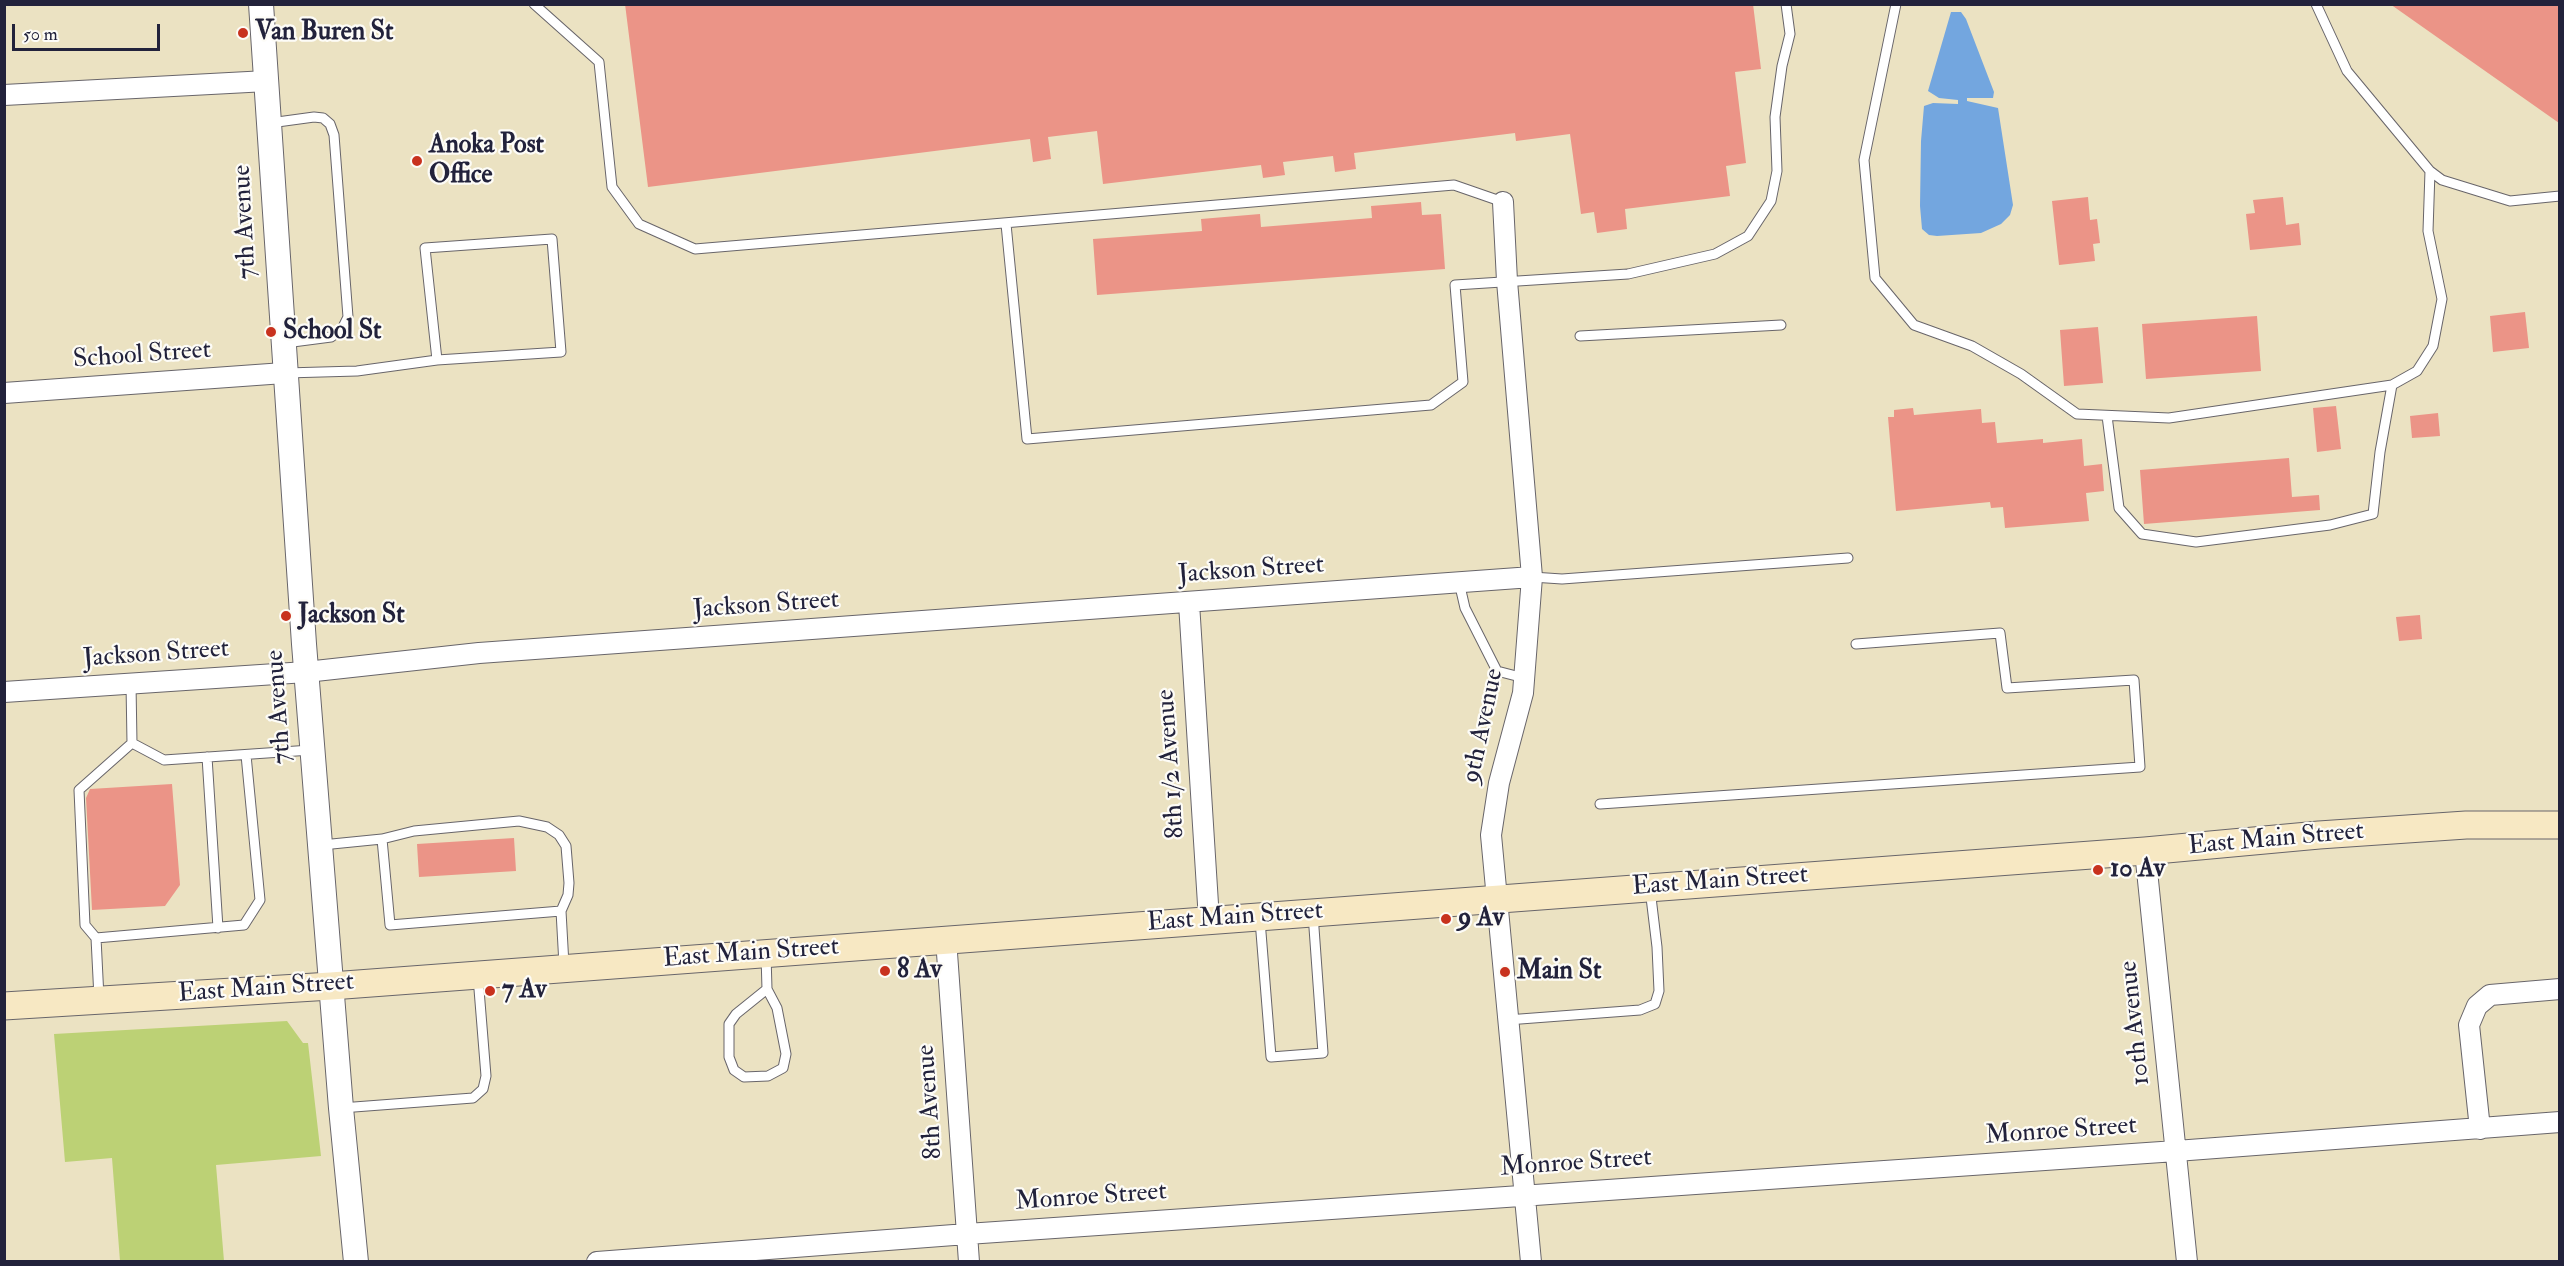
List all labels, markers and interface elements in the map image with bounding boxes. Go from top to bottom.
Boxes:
scale bar [15,12,164,50]
place label: Van Buren St [255,17,394,49]
text: 50 m [23,23,58,46]
marker: Van Buren St [236,26,250,40]
place label: Anoka Post Office [429,130,544,192]
marker: Anoka Post Office [410,154,424,168]
street label: 7th Avenue [227,164,265,280]
place label: School St [283,316,382,348]
marker: School St [264,325,278,339]
street label: School Street [72,336,212,376]
street label: Jackson Street [1177,550,1325,592]
street label: Jackson Street [692,585,840,627]
place label: Jackson St [298,600,405,632]
marker: Jackson St [279,609,293,623]
street label: Jackson Street [82,634,230,676]
street label: 7th Avenue [260,649,300,765]
street label: 9th Avenue [1457,666,1511,786]
street label: 8th 1/2 Avenue [1151,688,1193,840]
street label: East Main Street [2187,817,2365,863]
place label: 10 Av [2110,854,2165,886]
street label: East Main Street [1631,860,1809,904]
marker: 10 Av [2091,863,2105,877]
street label: East Main Street [1146,896,1324,940]
place label: 9 Av [1458,903,1504,935]
marker: 9 Av [1439,912,1453,926]
street label: East Main Street [662,932,840,976]
place label: 8 Av [897,955,942,987]
place label: Main St [1517,956,1601,988]
street label: 10th Avenue [2114,959,2158,1087]
marker: 8 Av [878,964,892,978]
marker: Main St [1498,965,1512,979]
street label: East Main Street [177,967,355,1011]
place label: 7 Av [502,975,546,1007]
marker: 7 Av [483,984,497,998]
street label: 8th Avenue [911,1044,951,1160]
street label: Monroe Street [1984,1111,2138,1153]
street label: Monroe Street [1499,1143,1653,1185]
street label: Monroe Street [1014,1177,1168,1219]

